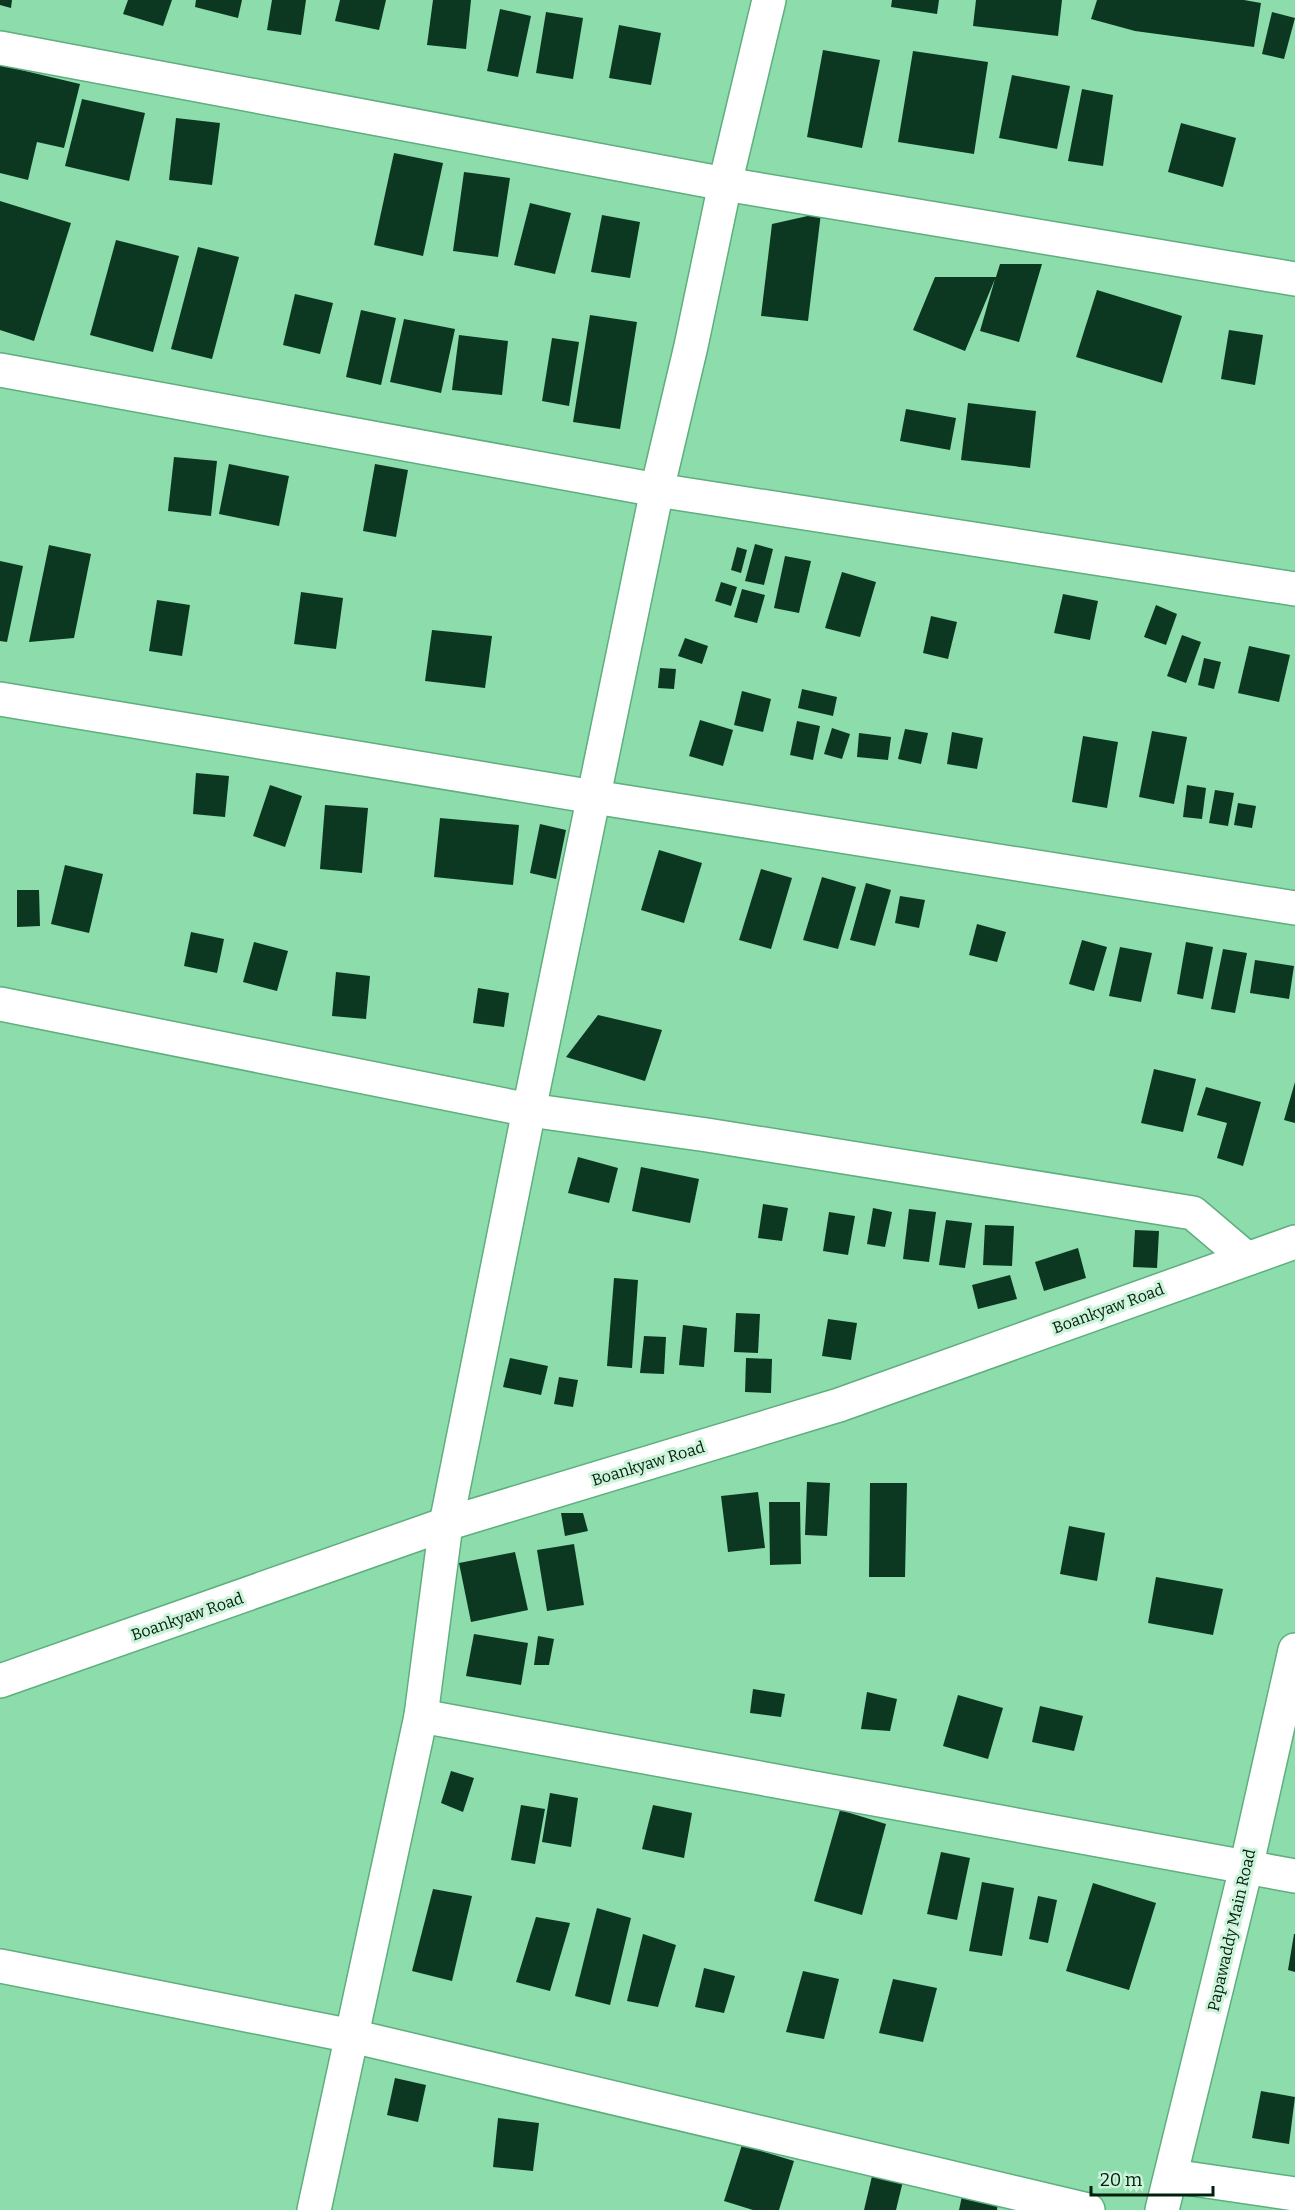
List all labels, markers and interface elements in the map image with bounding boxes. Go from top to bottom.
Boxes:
street label: Boankyaw Road [1050,1279,1167,1337]
street label: Boankyaw Road [589,1437,707,1490]
street label: Boankyaw Road [129,1588,246,1645]
street label: Papawaddy Main Road [1204,1847,1260,2013]
scale bar [1091,2159,1212,2197]
text: 20 m [1100,2169,1142,2191]

